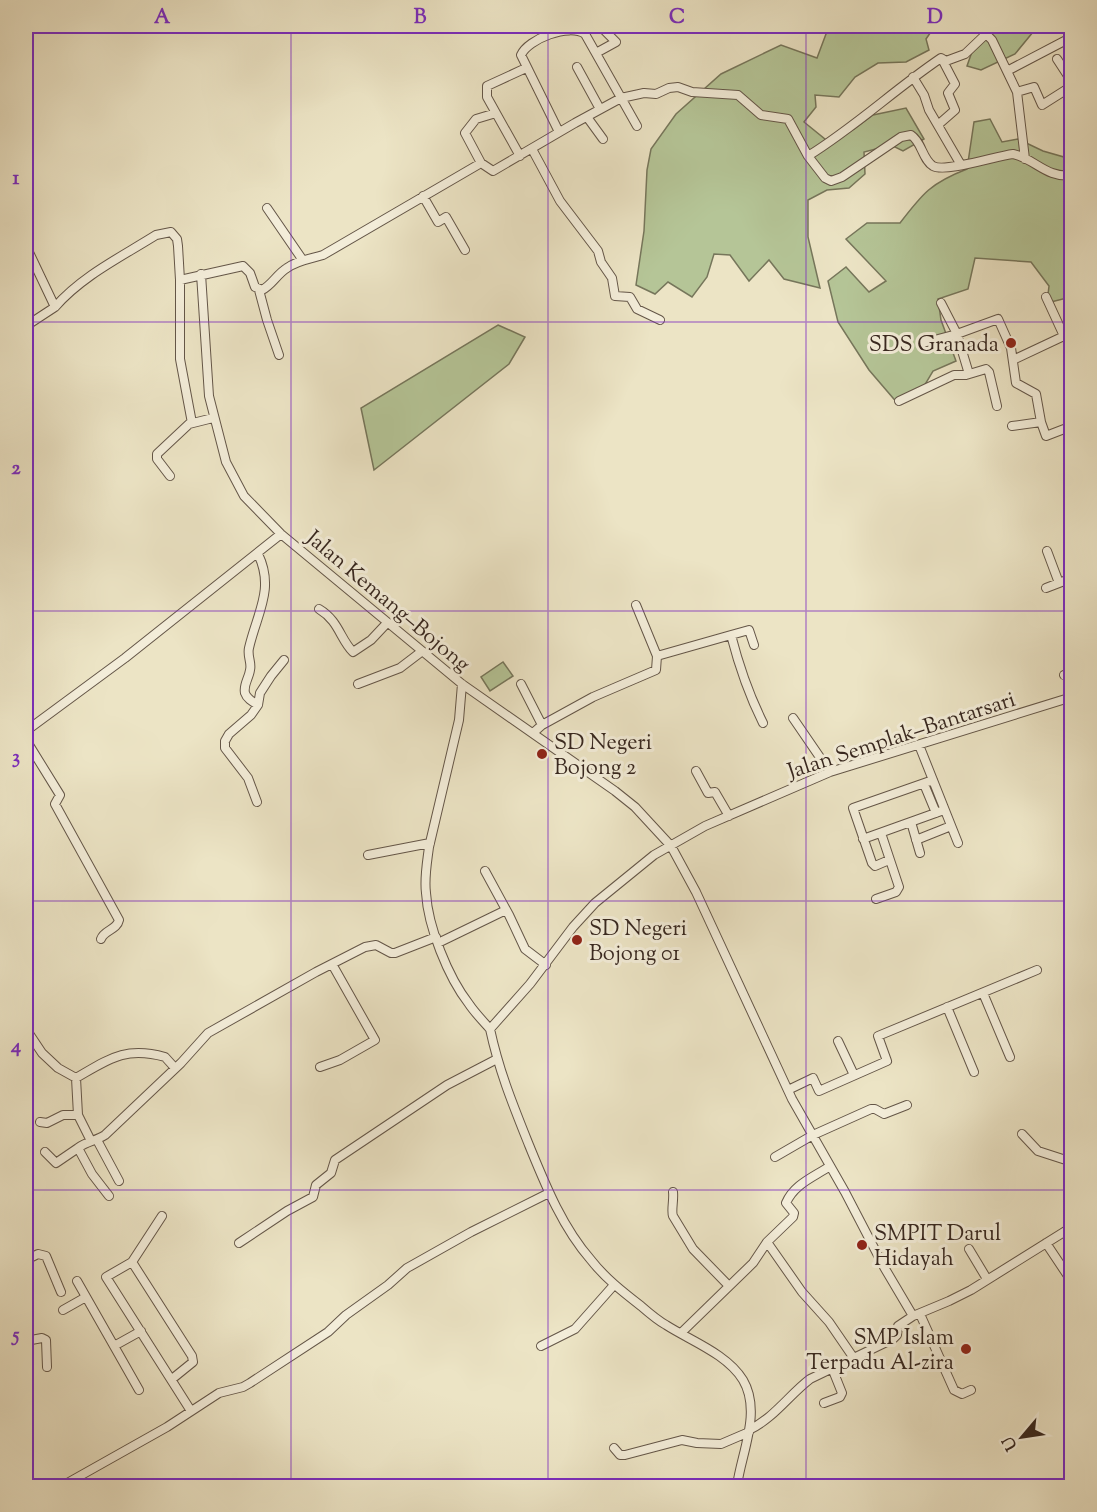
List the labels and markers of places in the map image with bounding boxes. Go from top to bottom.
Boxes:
place label: SDS Granada [869,330,999,362]
marker: SDS Granada [1004,336,1018,350]
place label: SD Negeri Bojong 2 [554,728,652,785]
marker: SD Negeri Bojong 2 [535,747,549,761]
place label: SD Negeri Bojong 01 [589,914,687,971]
marker: SD Negeri Bojong 01 [570,933,584,947]
place label: SMPIT Darul Hidayah [874,1219,1001,1276]
marker: SMPIT Darul Hidayah [855,1238,869,1252]
place label: SMP Islam Terpadu Al-zira [806,1323,954,1380]
marker: SMP Islam Terpadu Al-zira [959,1342,973,1356]

